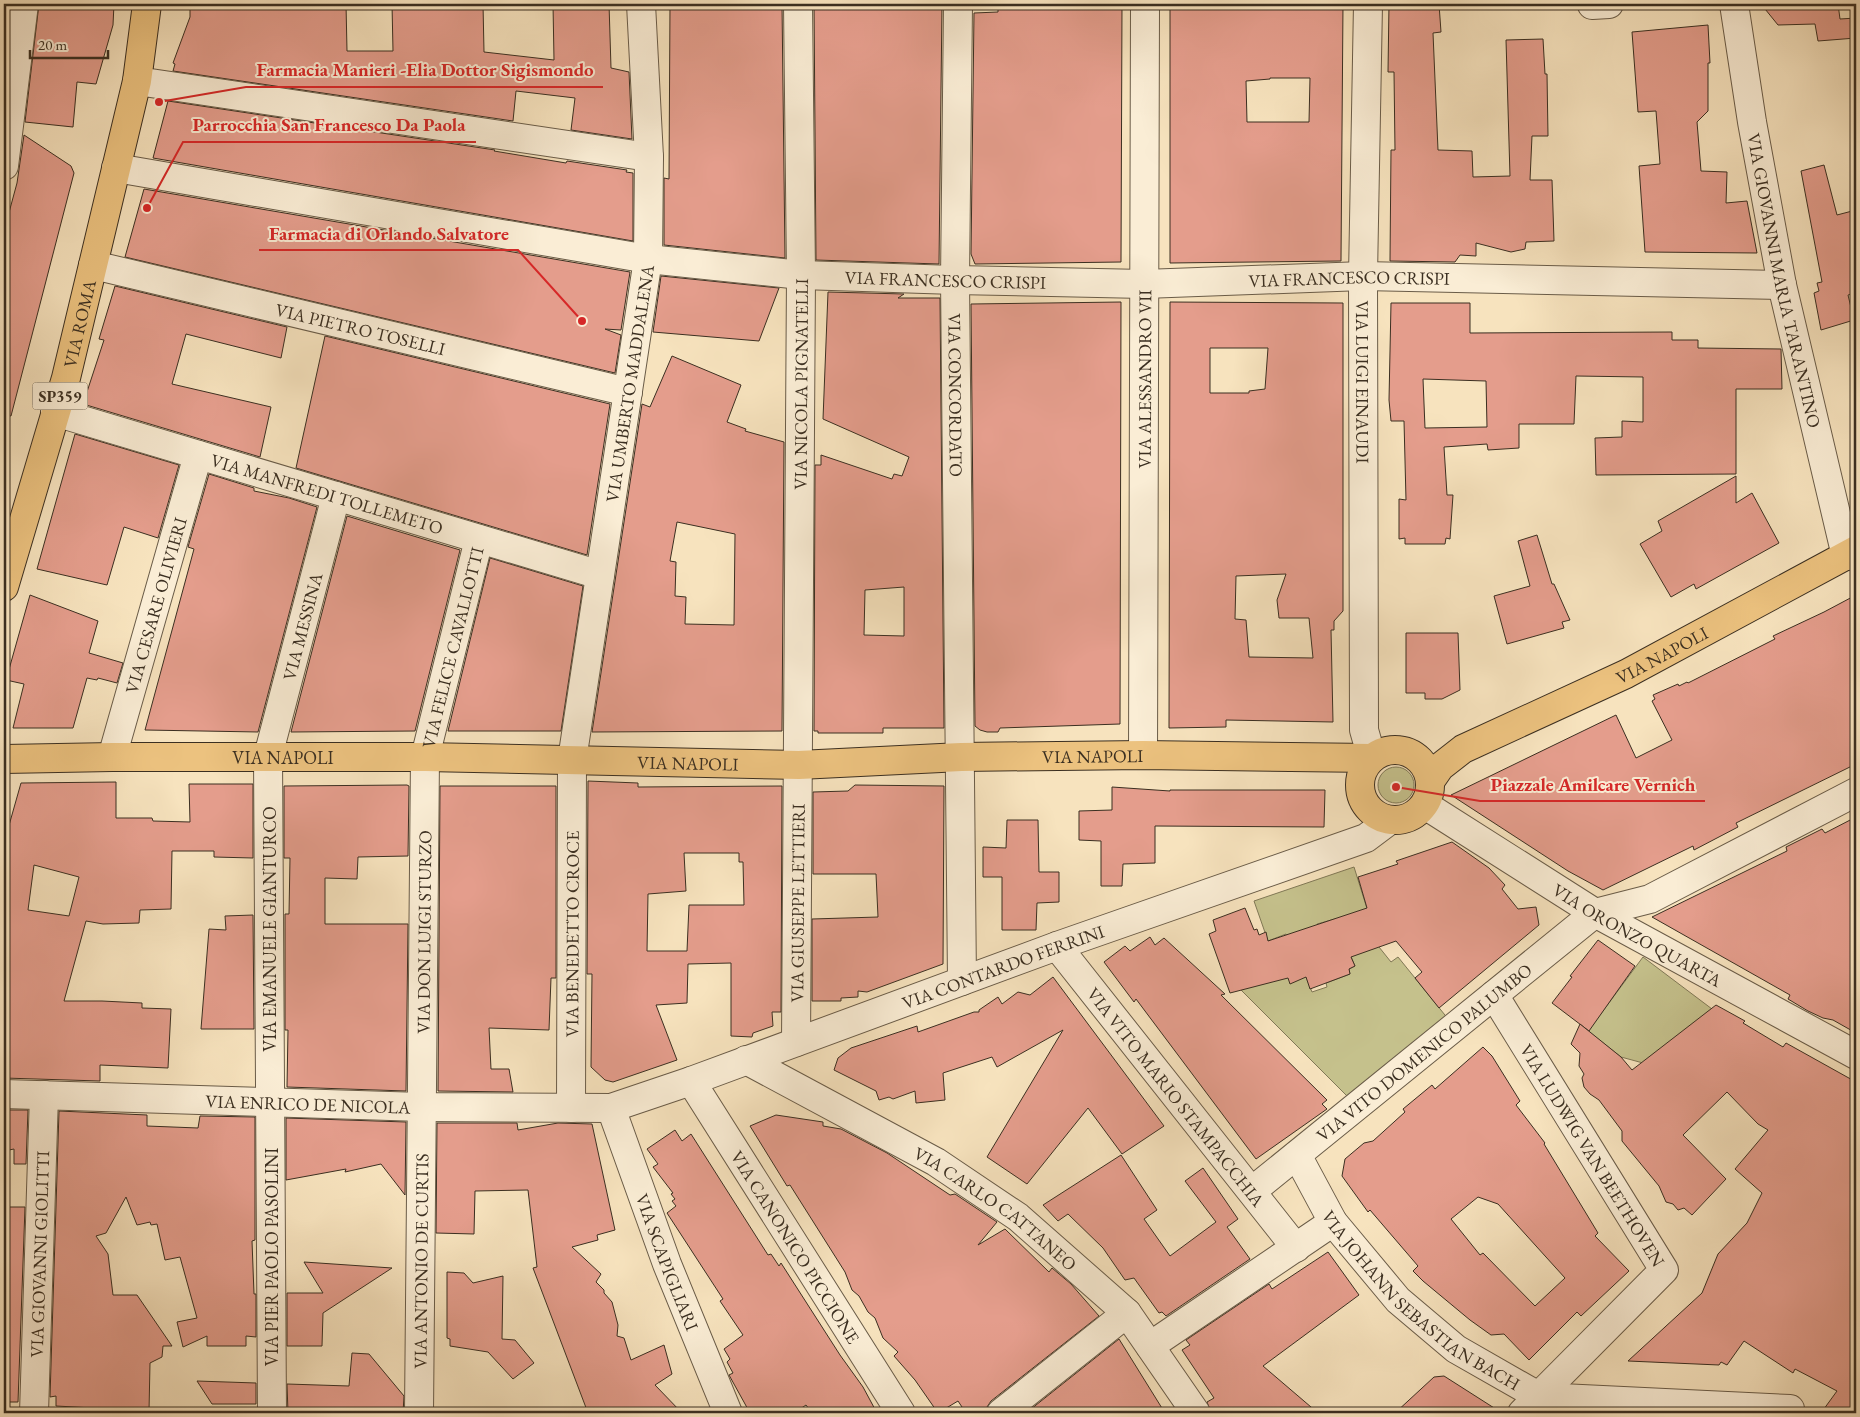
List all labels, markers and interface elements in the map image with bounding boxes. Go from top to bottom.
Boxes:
scale bar [30,28,108,60]
text: 20 m [38,35,67,54]
callout: Farmacia Manieri -Elia Dottor Sigismondo [246,53,603,87]
text: Farmacia Manieri -Elia Dottor Sigismondo [257,57,594,82]
callout: Parrocchia San Francesco Da Paola [183,108,476,142]
text: Parrocchia San Francesco Da Paola [193,112,466,137]
street label: VIA GIOVANNI MARIA TARANTINO [1743,131,1827,430]
callout: Farmacia di Orlando Salvatore [259,216,518,250]
text: Farmacia di Orlando Salvatore [269,221,509,246]
street label: VIA UMBERTO MADDALENA [600,262,659,504]
street label: VIA FRANCESCO CRISPI [1248,264,1450,292]
street label: VIA FRANCESCO CRISPI [844,265,1046,293]
street label: VIA ROMA [57,277,101,370]
street label: VIA NICOLA PIGNATELLI [788,278,812,490]
street label: VIA ALESSANDRO VII [1132,289,1156,469]
street label: VIA PIETRO TOSELLI [273,297,448,360]
street label: VIA LUIGI EINAUDI [1352,300,1375,464]
street label: VIA CONCORDATO [944,313,968,477]
road number: SP359 [32,382,88,410]
street label: VIA MANFREDI TOLLEMETO [208,448,446,539]
street label: VIA CESARE OLIVIERI [119,514,191,696]
street label: VIA FELICE CAVALLOTTI [416,544,488,750]
street label: VIA MESSINA [277,570,327,683]
street label: VIA NAPOLI [1612,621,1712,689]
street label: VIA NAPOLI [1042,743,1143,768]
street label: VIA NAPOLI [232,746,334,769]
street label: VIA NAPOLI [637,750,739,775]
callout: Piazzale Amilcare Vernich [1480,767,1705,801]
text: Piazzale Amilcare Vernich [1491,772,1696,797]
street label: VIA GIUSEPPE LETTIERI [785,803,809,1003]
street label: VIA EMANUELE GIANTURCO [258,806,281,1052]
street label: VIA DON LUIGI STURZO [411,830,436,1034]
street label: VIA BENEDETTO CROCE [560,831,583,1037]
street label: VIA ORONZO QUARTA [1549,878,1727,992]
street label: VIA CONTARDO FERRINI [899,919,1107,1014]
street label: VIA VITO DOMENICO PALUMBO [1311,958,1536,1146]
street label: VIA VITO MARIO STAMPACCHIA [1082,982,1270,1211]
street label: VIA LUDWIG VAN BEETHOVEN [1515,1039,1671,1271]
street label: VIA ENRICO DE NICOLA [205,1089,411,1118]
street label: VIA CARLO CATTANEO [910,1141,1082,1275]
street label: VIA CANONICO PICCIONE [726,1146,865,1347]
street label: VIA PIER PAOLO PASOLINI [260,1148,283,1366]
street label: VIA GIOVANNI GIOLITTI [24,1150,54,1358]
street label: VIA ANTONIO DE CURTIS [408,1153,433,1369]
street label: VIA SCAPIGLIARI [631,1190,704,1334]
street label: VIA JOHANN SEBASTIAN BACH [1317,1206,1525,1395]

